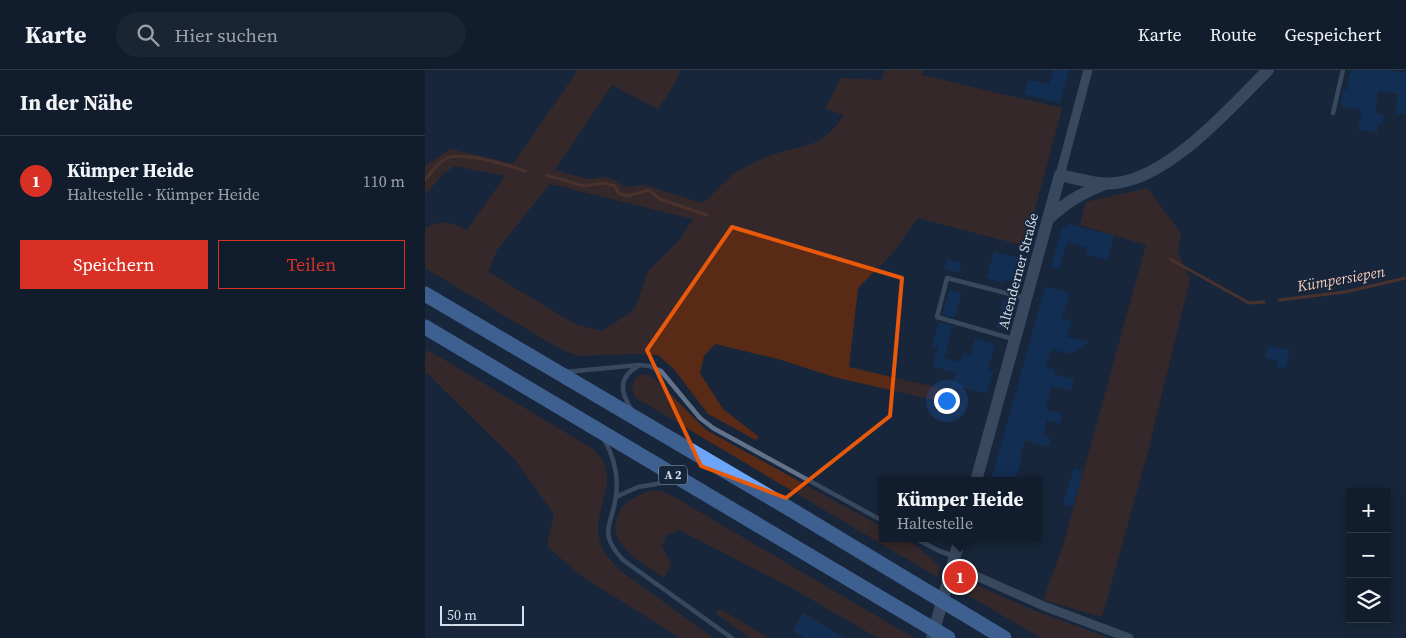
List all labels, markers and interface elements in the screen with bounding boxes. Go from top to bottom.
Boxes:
search box [116,12,466,57]
text: Karte [25,18,86,51]
icon: search [134,21,162,49]
text: Hier suchen [174,22,278,48]
text: Karte [1138,22,1182,47]
text: Route [1210,22,1256,47]
text: Gespeichert [1284,22,1381,47]
text: In der Nähe [20,88,133,117]
text: Kümper Heide [67,157,194,183]
text: 1 [32,170,40,192]
text: 110 m [363,170,405,192]
text: Haltestelle · Kümper Heide [67,183,260,205]
street label: Altenderner Straße [993,211,1043,331]
button: Speichern [20,240,208,289]
button: Teilen [218,240,405,289]
water label: Kümpersiepen [1295,260,1387,297]
your location [934,388,960,414]
road number: A 2 [659,466,687,484]
popup [879,477,1041,542]
text: Kümper Heide [897,486,1023,512]
map controls [1346,488,1391,623]
button: + [1346,488,1391,533]
text: Haltestelle [897,512,973,534]
button: − [1346,533,1391,578]
pin: 1 [944,558,976,596]
button: layers [1346,578,1391,623]
scale bar [440,603,524,626]
text: 50 m [447,605,477,625]

